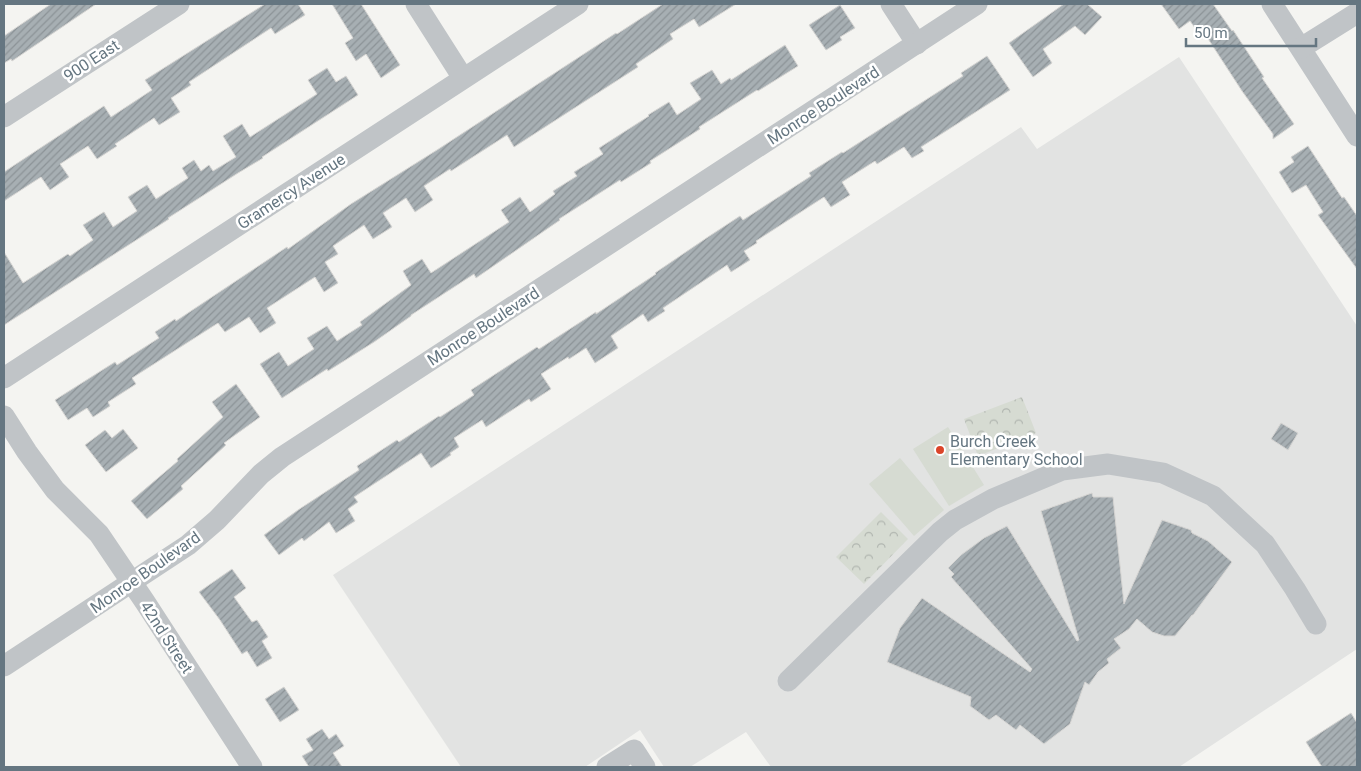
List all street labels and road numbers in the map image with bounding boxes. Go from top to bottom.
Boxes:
street label: 900 East [60,36,123,85]
street label: Monroe Boulevard [764,62,883,149]
street label: Gramercy Avenue [234,149,349,233]
street label: Monroe Boulevard [424,283,543,370]
street label: Monroe Boulevard [87,527,204,617]
street label: 42nd Street [136,598,197,677]

